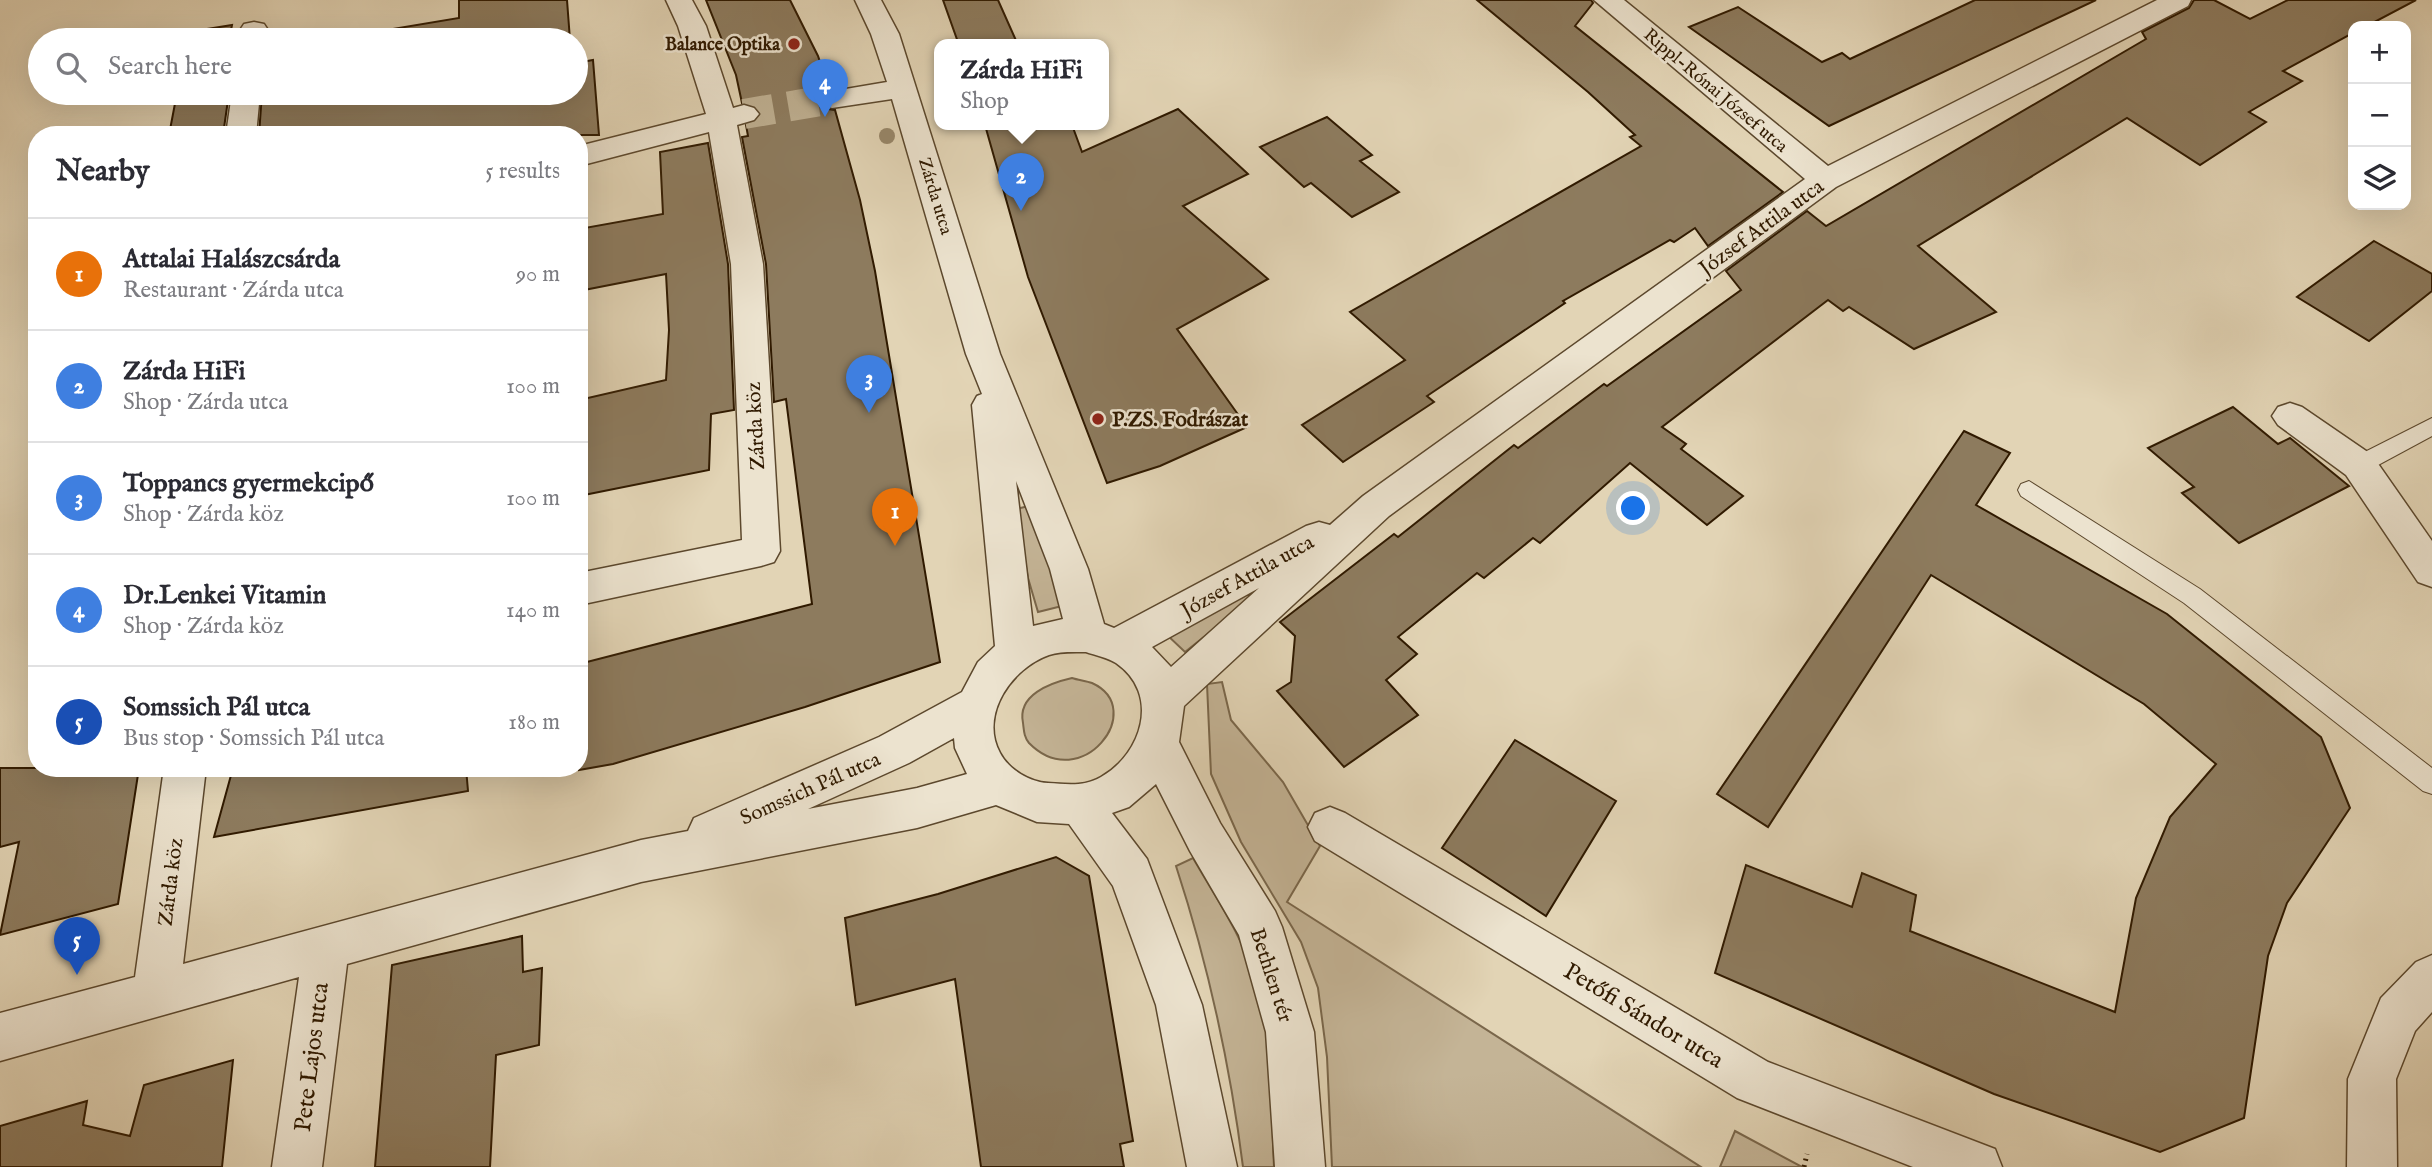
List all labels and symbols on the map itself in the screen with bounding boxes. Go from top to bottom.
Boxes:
street label: Rippl-Rónai József utca [1638,24,1792,158]
place label: Balance Optika [665,34,781,57]
marker: Balance Optika [786,36,802,52]
pin: 4 [802,59,848,117]
pin: 2 [998,153,1044,211]
street label: Zárda utca [912,155,957,238]
street label: József Attila utca [1692,173,1830,284]
pin: 3 [846,355,892,413]
street label: Zárda köz [741,381,772,471]
place label: P.ZS. Fodrászat [1112,407,1249,434]
marker: P.ZS. Fodrászat [1090,411,1106,427]
pin: 1 [872,488,918,546]
your location [1616,491,1650,525]
street label: József Attila utca [1175,529,1320,626]
street label: Somssich Pál utca [736,746,886,832]
street label: Zárda köz [153,836,190,928]
pin: 5 [54,917,100,975]
street label: Bethlen tér [1243,925,1299,1026]
street label: Petőfi Sándor utca [1557,956,1730,1077]
street label: Pete Lajos utca [288,980,337,1134]

